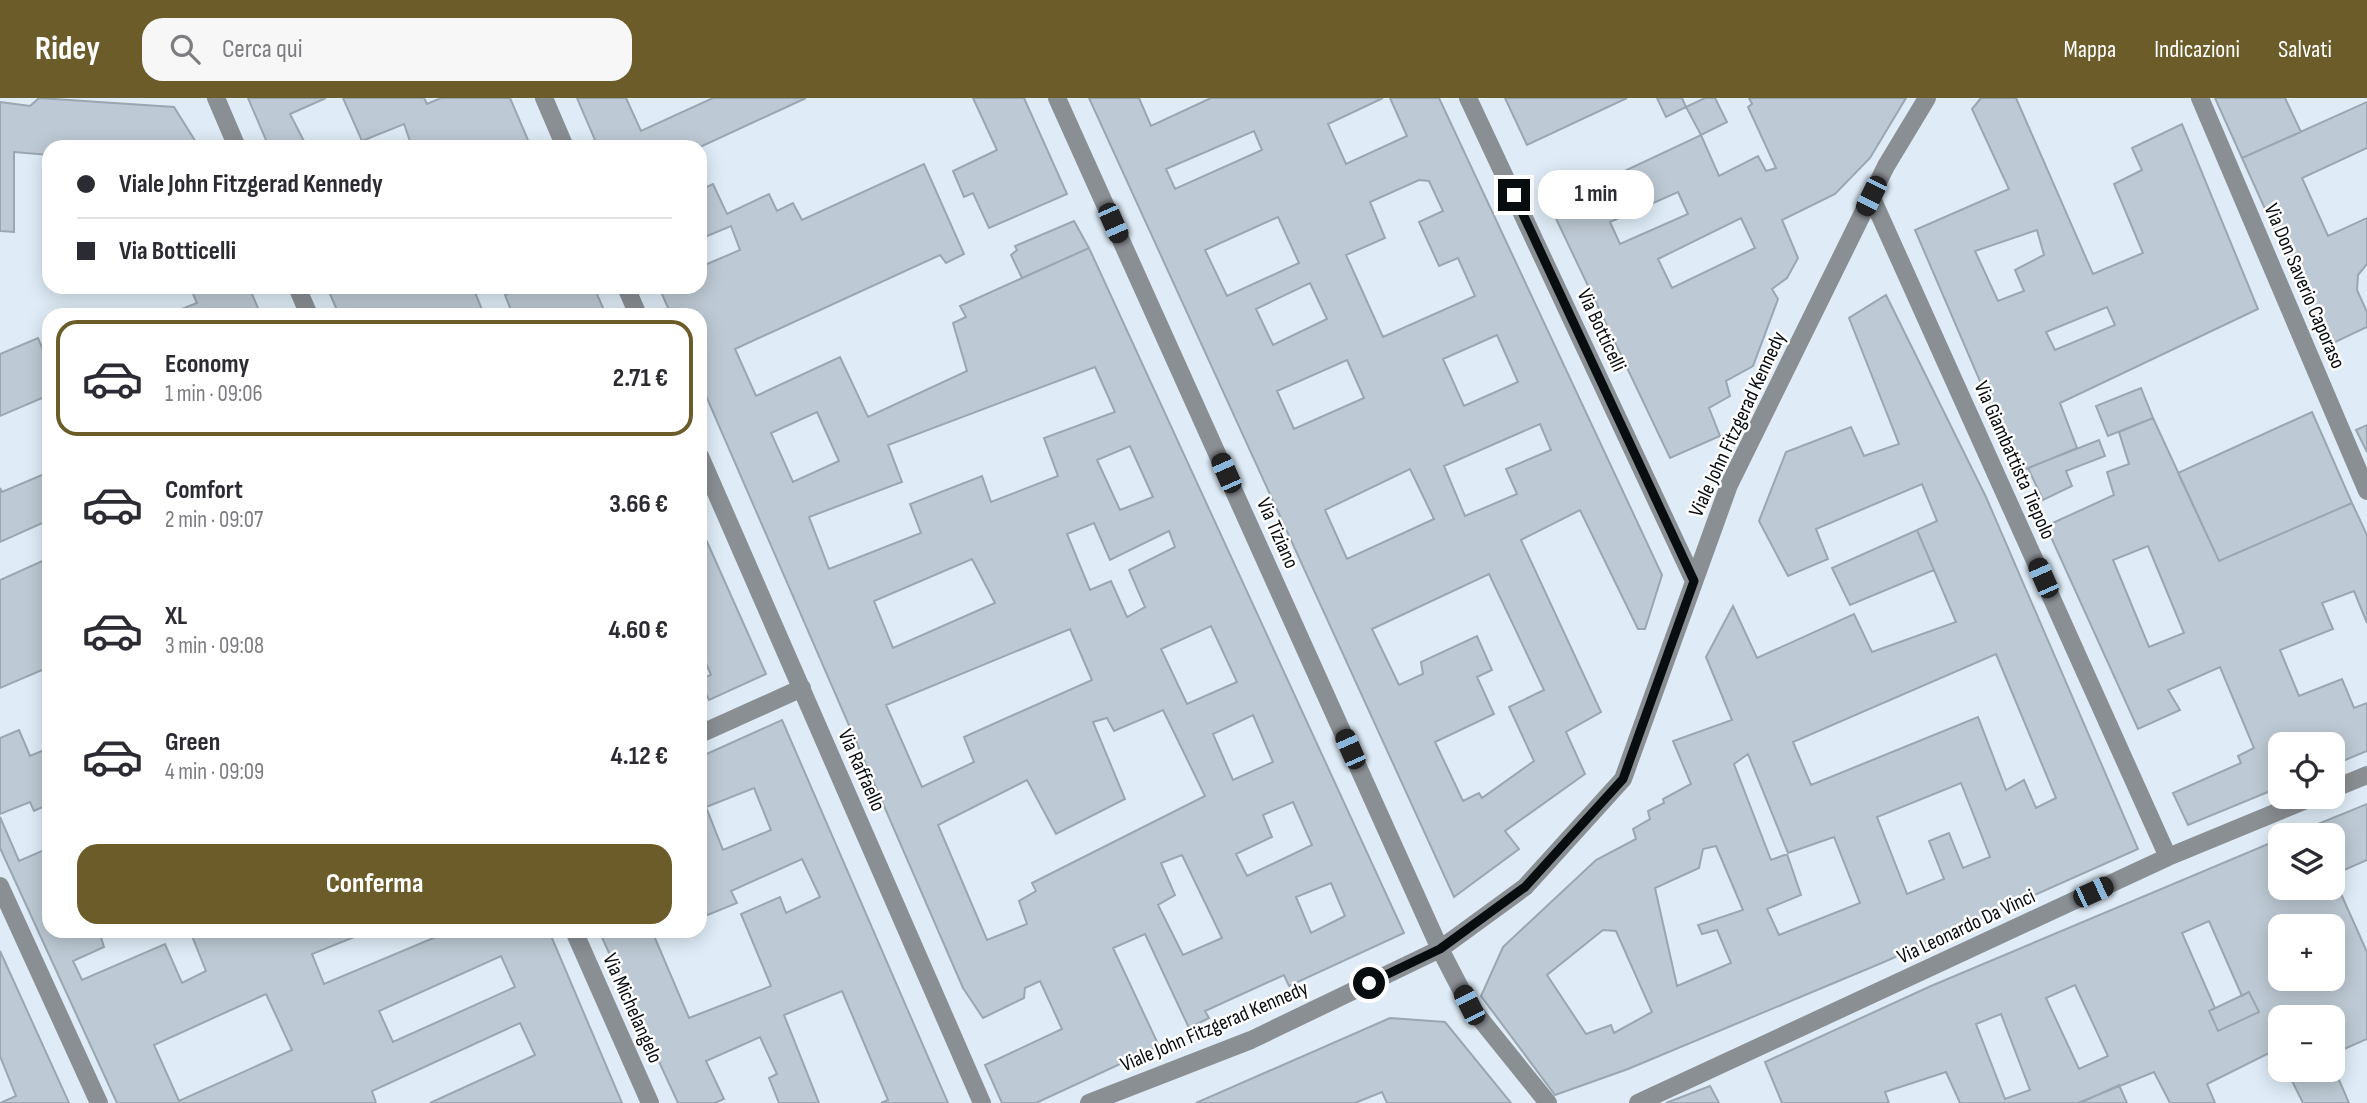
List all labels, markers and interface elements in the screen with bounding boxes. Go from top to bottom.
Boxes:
search box [142,18,632,81]
text: Ridey [35,29,100,69]
icon: search [166,30,204,68]
text: Cerca qui [222,34,303,65]
text: Mappa [2064,35,2116,64]
text: Indicazioni [2154,35,2240,64]
text: Salvati [2278,35,2332,64]
text: Viale John Fitzgerad Kennedy [119,169,383,200]
callout: 1 min [1538,170,1654,220]
car [1853,173,1890,219]
route end [1498,179,1530,211]
text: 1 min [1575,180,1617,208]
car [1095,200,1132,246]
street label: Via Don Saverio Caporaso [2258,200,2351,372]
text: Via Botticelli [119,236,236,267]
street label: Via Botticelli [1572,285,1632,376]
street label: Viale John Fitzgerad Kennedy [1684,328,1791,521]
icon: car [81,347,144,410]
text: Economy [165,349,249,380]
text: 2.71 € [613,363,668,394]
street label: Via Giambattista Tiepolo [1968,377,2061,543]
text: 1 min · 09:06 [165,380,263,408]
car [1208,450,1245,496]
icon: car [81,473,144,536]
text: Comfort [165,475,243,506]
text: 3.66 € [609,489,668,520]
street label: Via Tiziano [1251,494,1304,572]
text: 2 min · 09:07 [165,506,263,534]
car [2025,555,2062,601]
icon: car [81,599,144,662]
text: XL [165,601,187,632]
text: 4.60 € [609,615,668,646]
text: 3 min · 09:08 [165,632,264,660]
icon: car [81,725,144,788]
street label: Via Raffaello [832,725,891,815]
car [1332,726,1369,772]
text: Green [165,727,220,758]
map controls [2268,732,2345,1082]
button: locate [2268,732,2345,809]
text: 4.12 € [611,741,668,772]
text: 4 min · 09:09 [165,758,264,786]
button: layers [2268,823,2345,900]
button: Conferma [77,844,672,924]
car [2070,874,2117,910]
street label: Via Leonardo Da Vinci [1893,884,2039,969]
button: + [2268,914,2345,991]
street label: Via Michelangelo [597,950,668,1067]
route start [1353,967,1385,999]
street label: Viale John Fitzgerad Kennedy [1117,976,1312,1077]
car [1451,982,1488,1028]
button: − [2268,1005,2345,1082]

